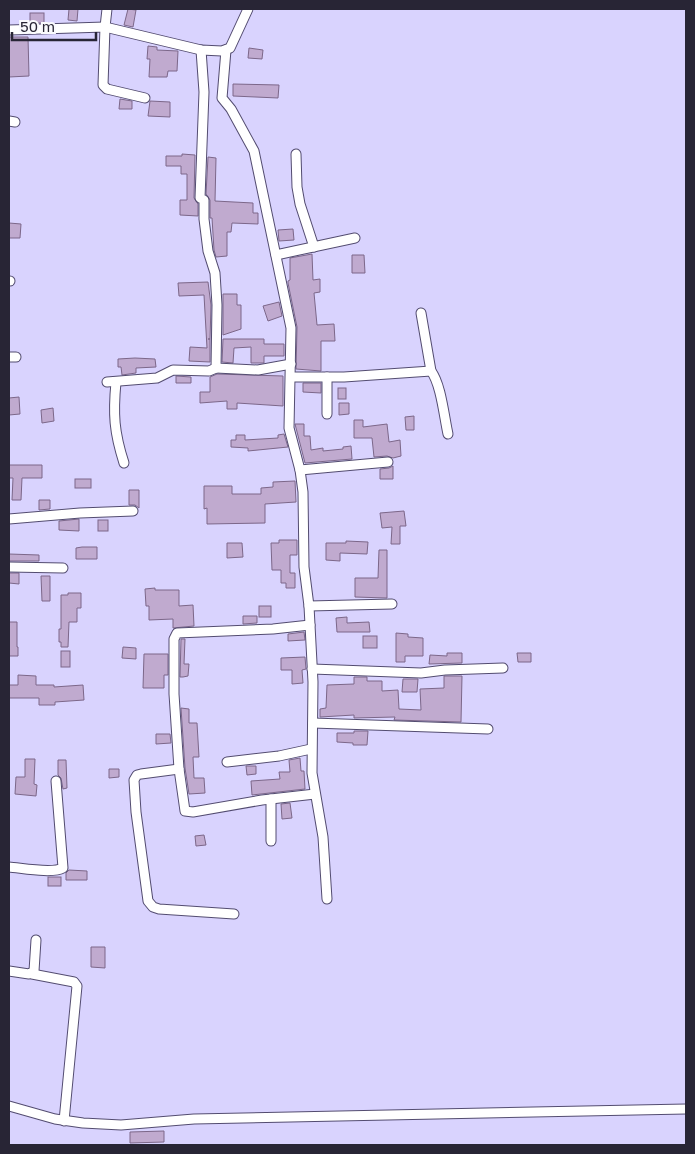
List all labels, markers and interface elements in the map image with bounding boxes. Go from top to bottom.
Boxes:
scale bar [12,10,96,42]
text: 50 m [20,17,55,35]

